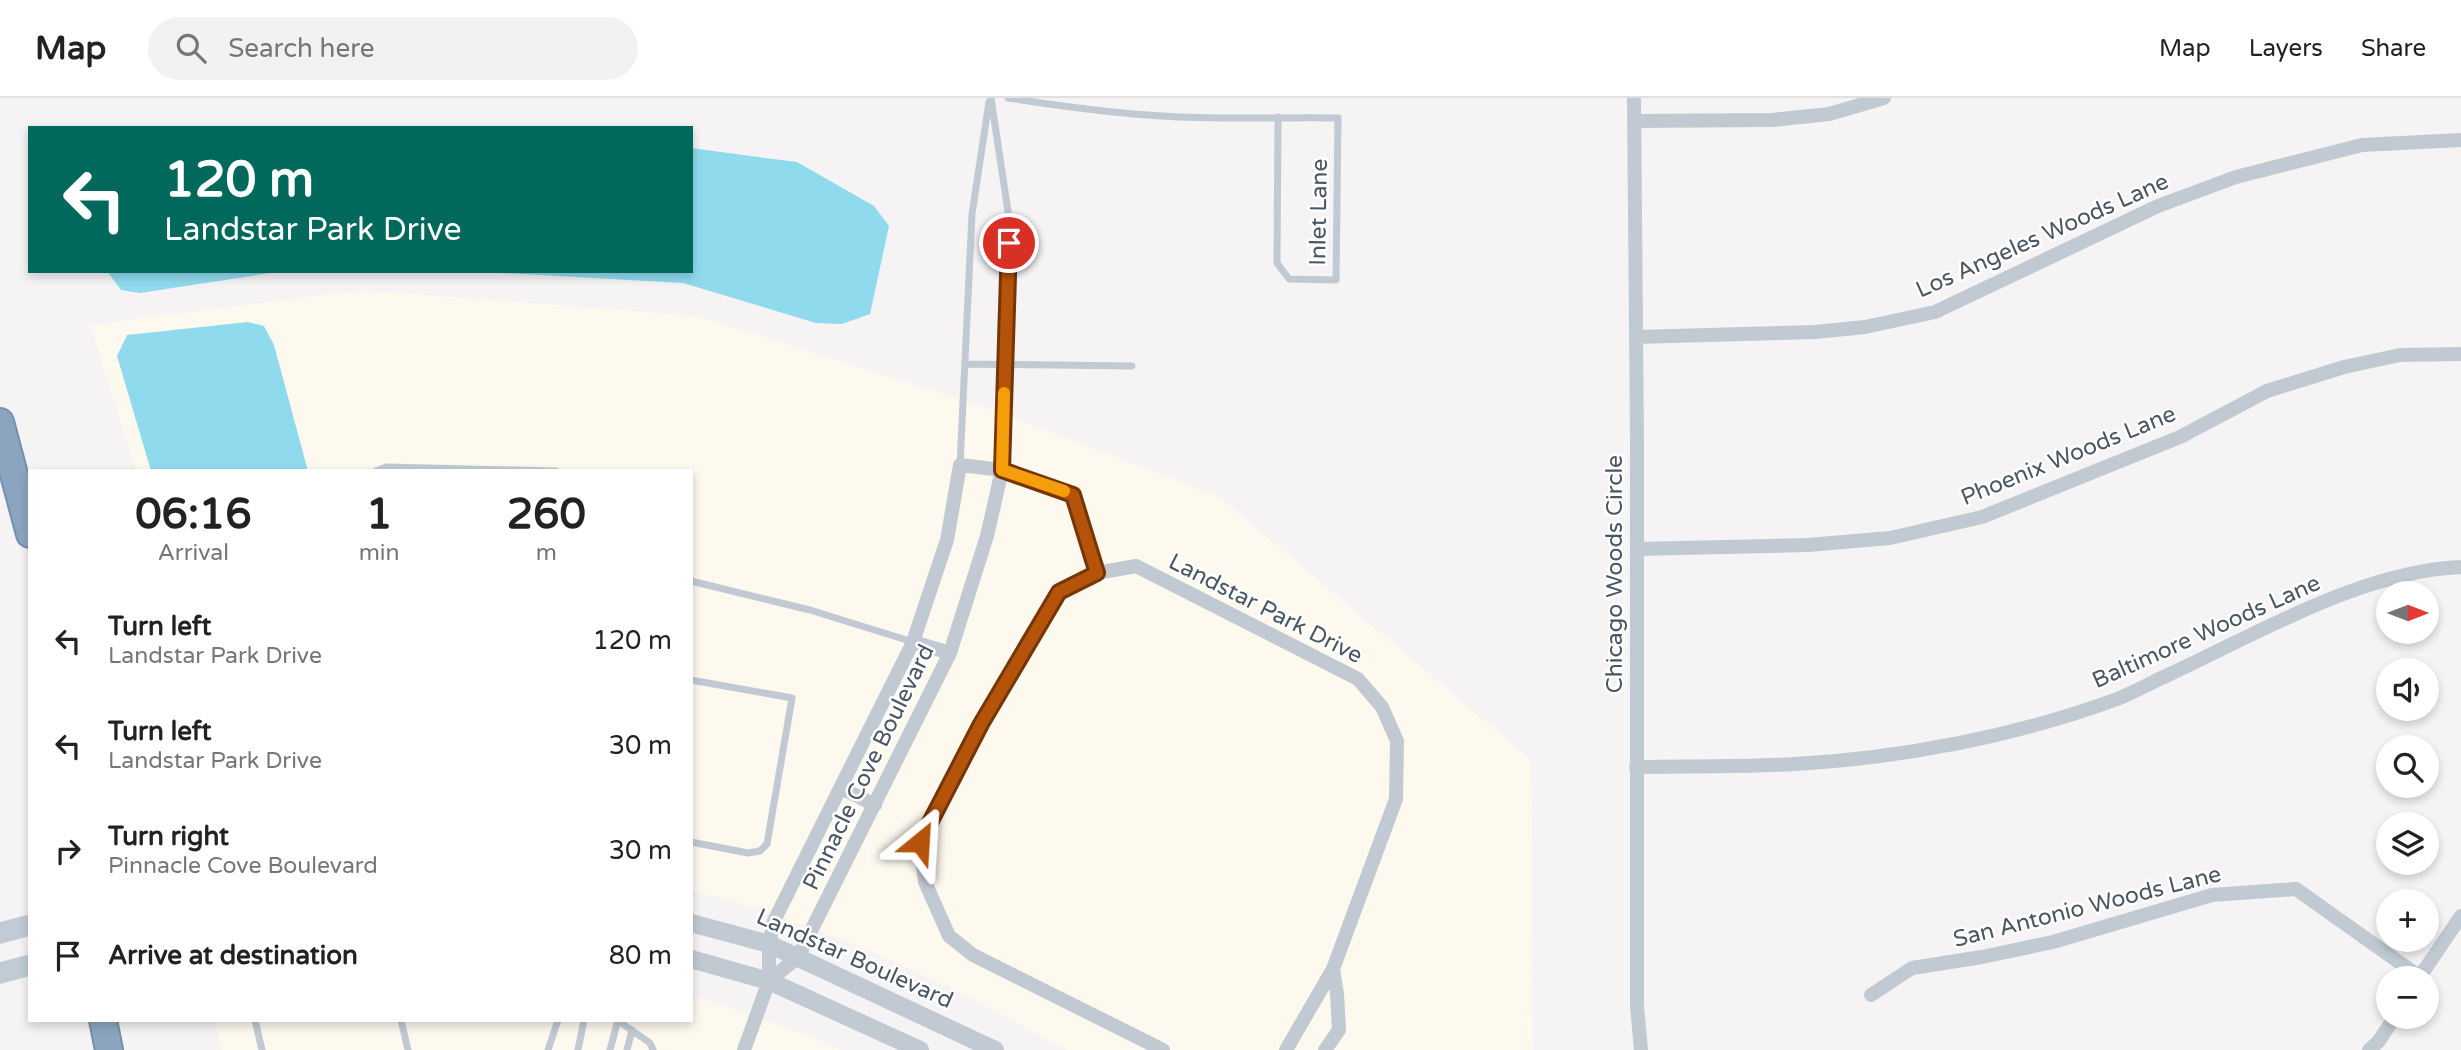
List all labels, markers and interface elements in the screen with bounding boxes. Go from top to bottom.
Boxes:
search box [148,17,638,80]
text: Map [35,29,106,68]
icon: search [172,29,210,67]
text: Search here [228,33,374,64]
text: Map [2159,34,2211,63]
text: Layers [2249,34,2323,63]
text: Share [2361,34,2426,63]
text: 120 m [164,151,314,210]
icon: left [49,154,140,245]
street label: Inlet Lane [1304,158,1334,266]
street label: Los Angeles Woods Lane [1912,168,2173,304]
text: Landstar Park Drive [164,211,462,249]
pin [979,213,1039,273]
icon: arrive [990,224,1028,262]
street label: Phoenix Woods Lane [1957,400,2180,512]
street label: Chicago Woods Circle [1601,455,1629,693]
text: 06:16 [135,489,252,540]
text: 1 [366,489,392,540]
text: 260 [507,489,586,540]
text: Arrival [158,539,229,567]
text: min [359,539,400,567]
text: m [536,539,557,567]
street label: Landstar Park Drive [1164,548,1367,670]
street label: Baltimore Woods Lane [2088,569,2325,695]
north arrow [2376,581,2440,644]
map controls [2376,581,2439,1029]
text: Turn left [108,611,211,642]
icon: left [49,622,87,660]
text: 120 m [592,625,672,656]
street label: Pinnacle Cove Boulevard [797,640,941,895]
text: Landstar Park Drive [108,642,322,670]
button: sound [2376,658,2439,721]
text: Turn left [108,716,211,747]
icon: left [49,727,87,765]
text: 30 m [609,730,672,761]
button: search [2376,735,2439,798]
text: Landstar Park Drive [108,747,322,775]
position arrow [883,805,957,879]
button: layers [2376,812,2439,875]
text: Turn right [108,821,229,852]
icon: right [49,832,87,870]
text: 30 m [609,835,672,866]
text: Pinnacle Cove Boulevard [108,852,378,880]
street label: San Antonio Woods Lane [1950,860,2224,954]
button: + [2376,889,2439,952]
street label: Landstar Boulevard [752,903,957,1015]
icon: arrive [49,937,87,975]
text: Arrive at destination [108,940,358,971]
text: 80 m [609,940,672,971]
button: − [2376,966,2439,1029]

